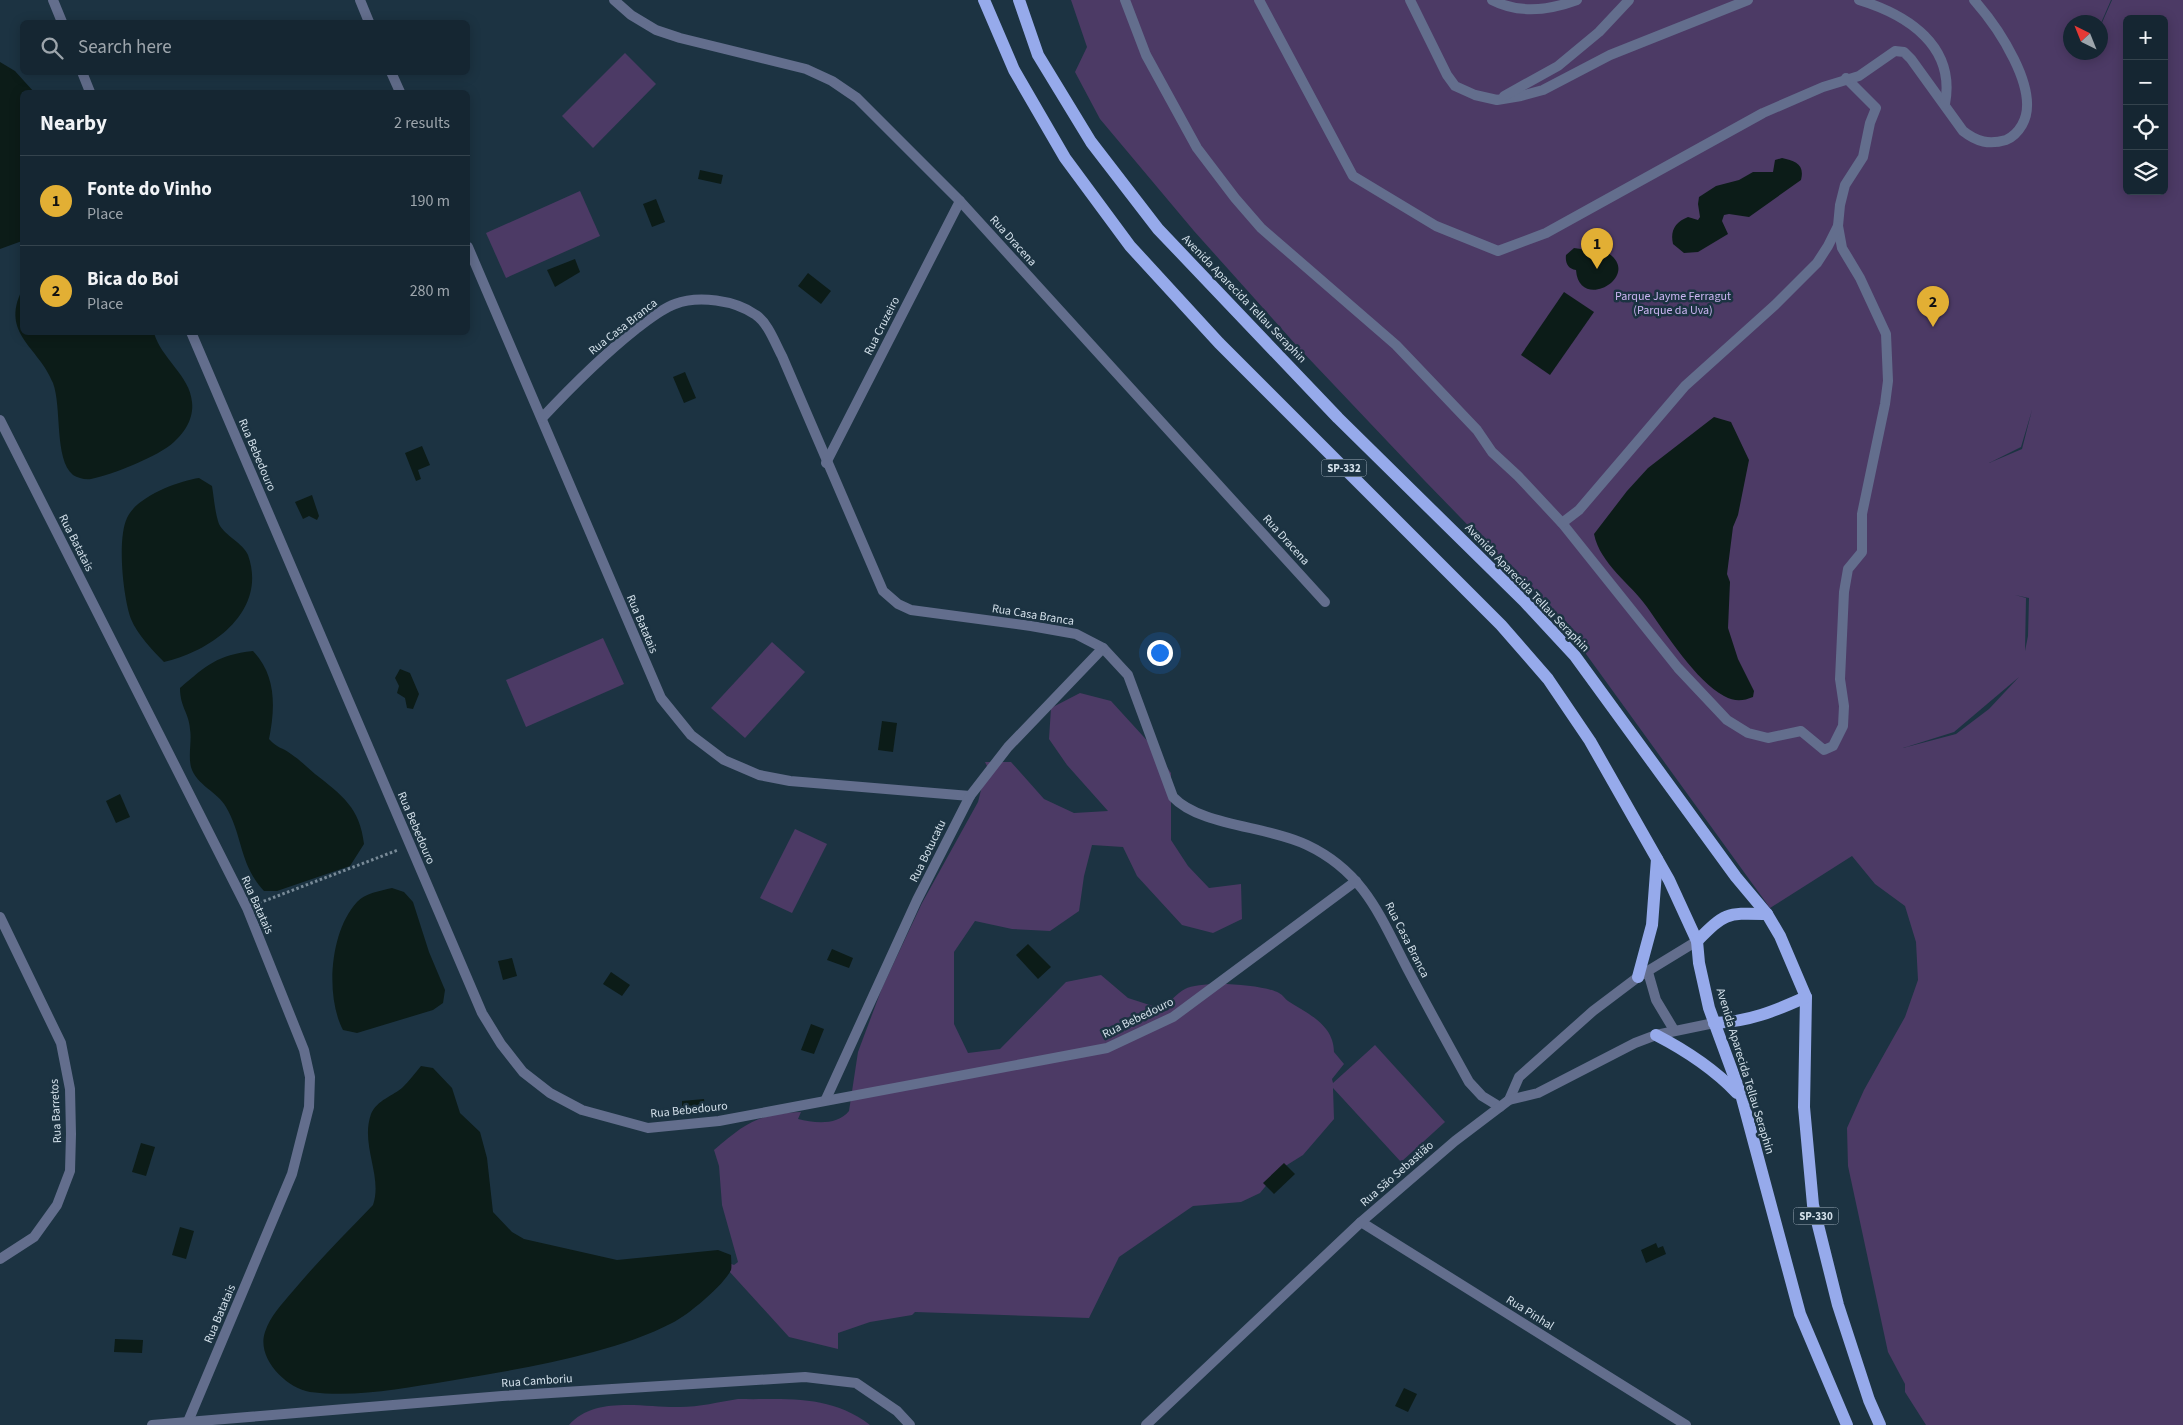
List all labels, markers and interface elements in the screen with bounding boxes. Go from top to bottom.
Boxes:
north arrow [2063,15,2108,60]
map controls [2123,15,2168,195]
button: + [2123,15,2168,60]
search box [20,20,470,75]
icon: search [38,34,66,62]
text: Search here [78,34,172,61]
button: − [2123,60,2168,105]
button: locate [2123,105,2168,150]
text: Nearby [40,108,107,138]
text: 2 results [394,112,450,134]
button: layers [2123,150,2168,195]
text: Fonte do Vinho [87,176,212,203]
text: 1 [52,190,60,212]
text: 190 m [410,190,450,212]
text: Place [87,203,123,225]
street label: Rua Dracena [986,212,1040,270]
pin: 1 [1581,228,1613,269]
street label: Avenida Aparecida Tellau Seraphin [1178,231,1310,367]
text: Bica do Boi [87,266,179,293]
text: 2 [52,280,60,302]
text: 280 m [410,280,450,302]
pin: 2 [1917,286,1949,327]
park label: Parque Jayme Ferragut (Parque da Uva) [1615,288,1731,319]
text: Place [87,293,123,315]
street label: Rua Cruzeiro [860,294,904,358]
street label: Rua Casa Branca [585,295,661,359]
street label: Rua Bebedouro [234,416,280,494]
road number: SP-332 [1322,459,1366,476]
street label: Rua Batatais [54,511,98,575]
street label: Rua Dracena [1259,511,1313,569]
street label: Avenida Aparecida Tellau Seraphin [1461,520,1593,656]
street label: Rua Batatais [622,592,662,656]
street label: Rua Casa Branca [991,600,1075,630]
your location [1147,640,1173,666]
street label: Rua Bebedouro [393,789,439,867]
street label: Rua Botucatu [906,817,950,885]
street label: Rua Batatais [237,873,277,937]
street label: Rua Casa Branca [1381,899,1433,981]
street label: Avenida Aparecida Tellau Seraphin [1712,986,1778,1156]
street label: Rua Bebedouro [1099,993,1177,1043]
street label: Rua Barretos [46,1078,66,1144]
street label: Rua Bebedouro [650,1097,728,1123]
street label: Rua São Sebastião [1357,1137,1437,1211]
road number: SP-330 [1794,1208,1838,1224]
street label: Rua Batatais [200,1282,240,1346]
street label: Rua Pinhal [1503,1292,1557,1334]
street label: Rua Camboriu [501,1370,573,1392]

